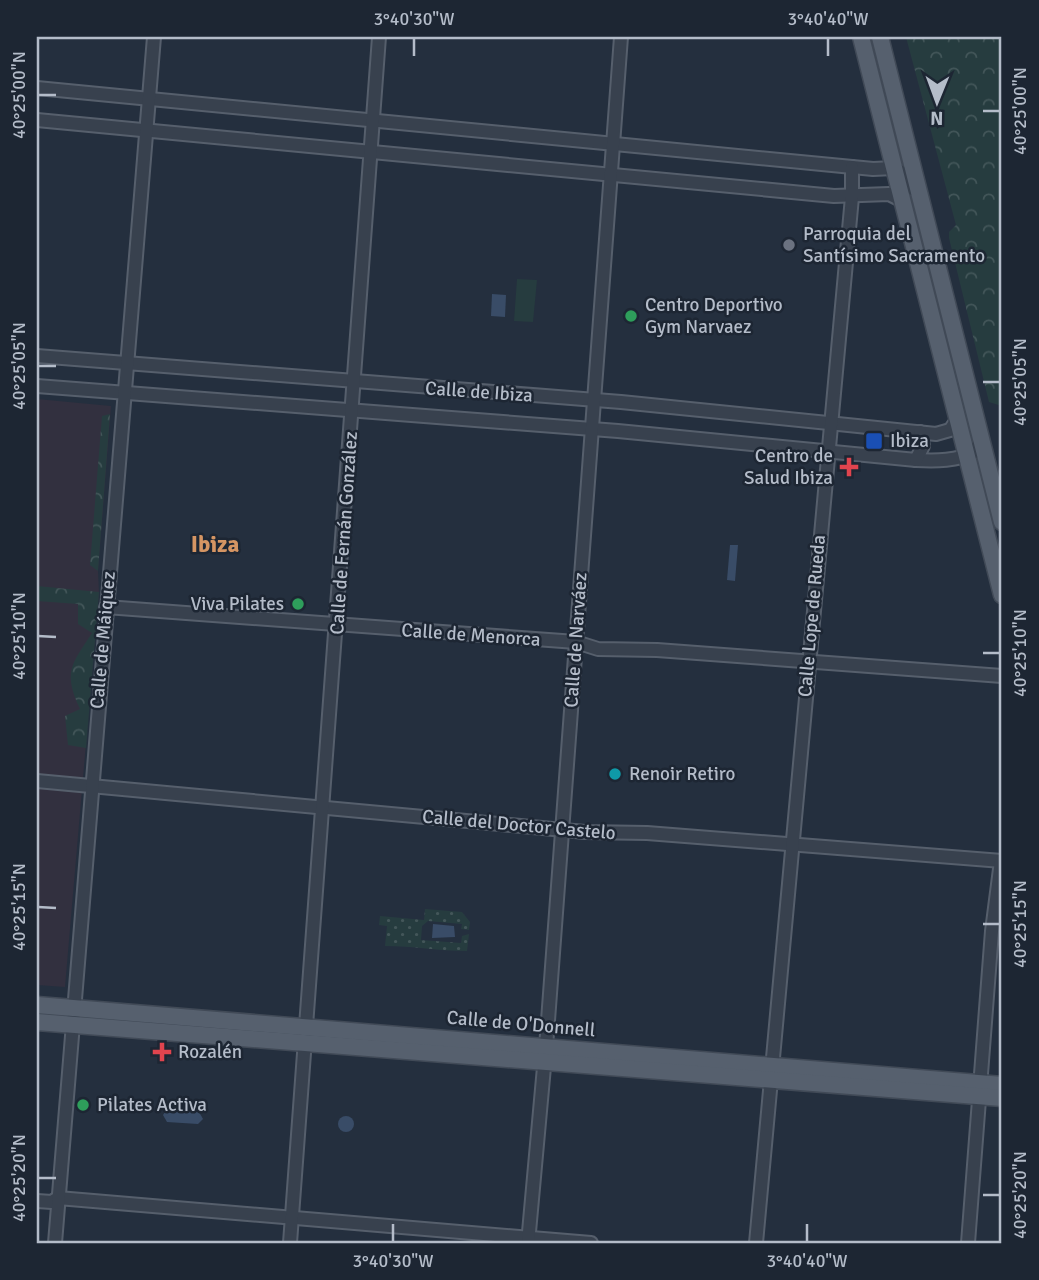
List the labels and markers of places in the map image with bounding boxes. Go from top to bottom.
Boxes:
place label: Parroquia del Santísimo Sacramento [803,222,985,268]
marker: Parroquia del Santísimo Sacramento [781,237,797,253]
place label: Centro Deportivo Gym Narvaez [645,293,783,339]
marker: Centro Deportivo Gym Narvaez [623,308,639,324]
place label: Ibiza [890,429,929,453]
marker: Ibiza [864,431,884,451]
place label: Centro de Salud Ibiza [744,444,833,490]
marker: Centro de Salud Ibiza [839,457,859,477]
place label: Viva Pilates [190,592,284,616]
marker: Viva Pilates [290,596,306,612]
place label: Renoir Retiro [629,762,735,786]
marker: Renoir Retiro [607,766,623,782]
place label: Rozalén [178,1040,242,1064]
marker: Rozalén [152,1042,172,1062]
place label: Pilates Activa [97,1093,207,1117]
marker: Pilates Activa [75,1097,91,1113]

